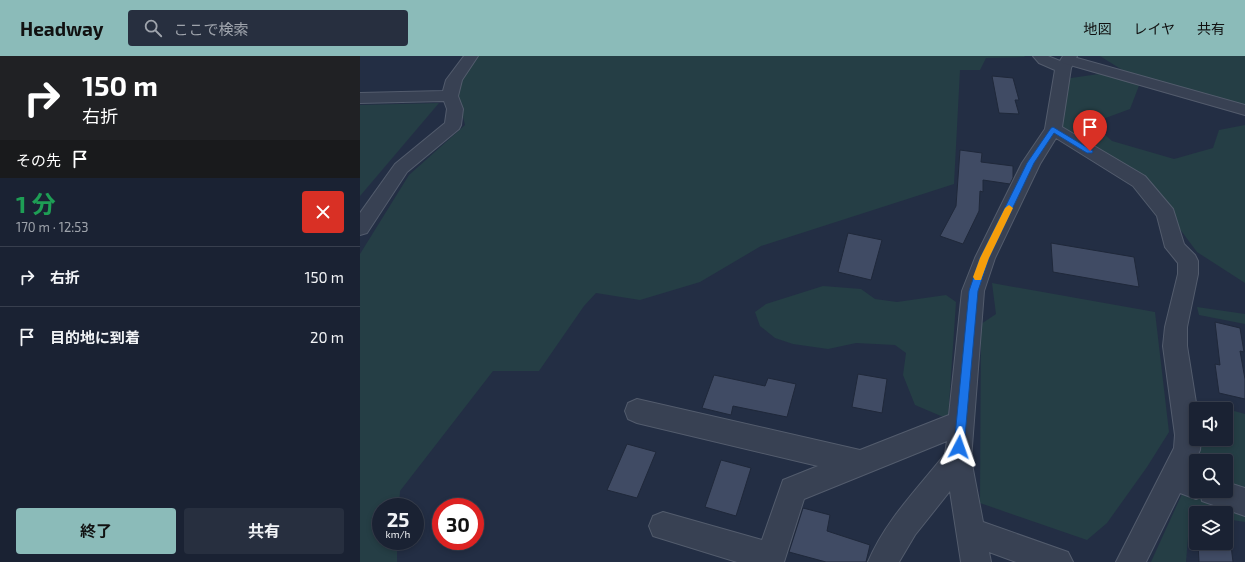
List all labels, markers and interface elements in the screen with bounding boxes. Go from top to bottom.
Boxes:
search box [128,10,408,46]
text: Headway [20,17,104,40]
icon: search [142,17,164,39]
text: ここで検索 [174,20,249,38]
text: 地図 [1083,20,1111,37]
text: レイヤ [1133,20,1175,37]
text: 共有 [1197,20,1225,37]
text: 150 m [82,68,158,102]
icon: right [16,72,68,124]
text: 右折 [82,105,118,127]
pin [1073,110,1107,151]
icon: arrive [1079,116,1101,138]
icon: arrive [69,148,91,170]
text: その先 [16,151,61,169]
text: 1 分 [16,189,56,218]
button: close [302,191,344,233]
text: 170 m · 12:53 [16,219,89,235]
icon: right [16,266,38,288]
text: 右折 [50,268,80,286]
text: 150 m [304,268,344,286]
icon: arrive [16,326,38,348]
text: 目的地に到着 [50,328,140,346]
text: 20 m [310,328,344,346]
map controls [1189,402,1233,550]
button: sound [1189,402,1233,446]
position arrow [938,426,980,468]
button: search [1189,454,1233,498]
speed limit sign: 30 [432,498,484,550]
button: layers [1189,506,1233,550]
text: 25 [387,507,409,531]
button: 終了 [16,508,176,554]
button: 共有 [184,508,344,554]
text: km/h [386,528,410,540]

